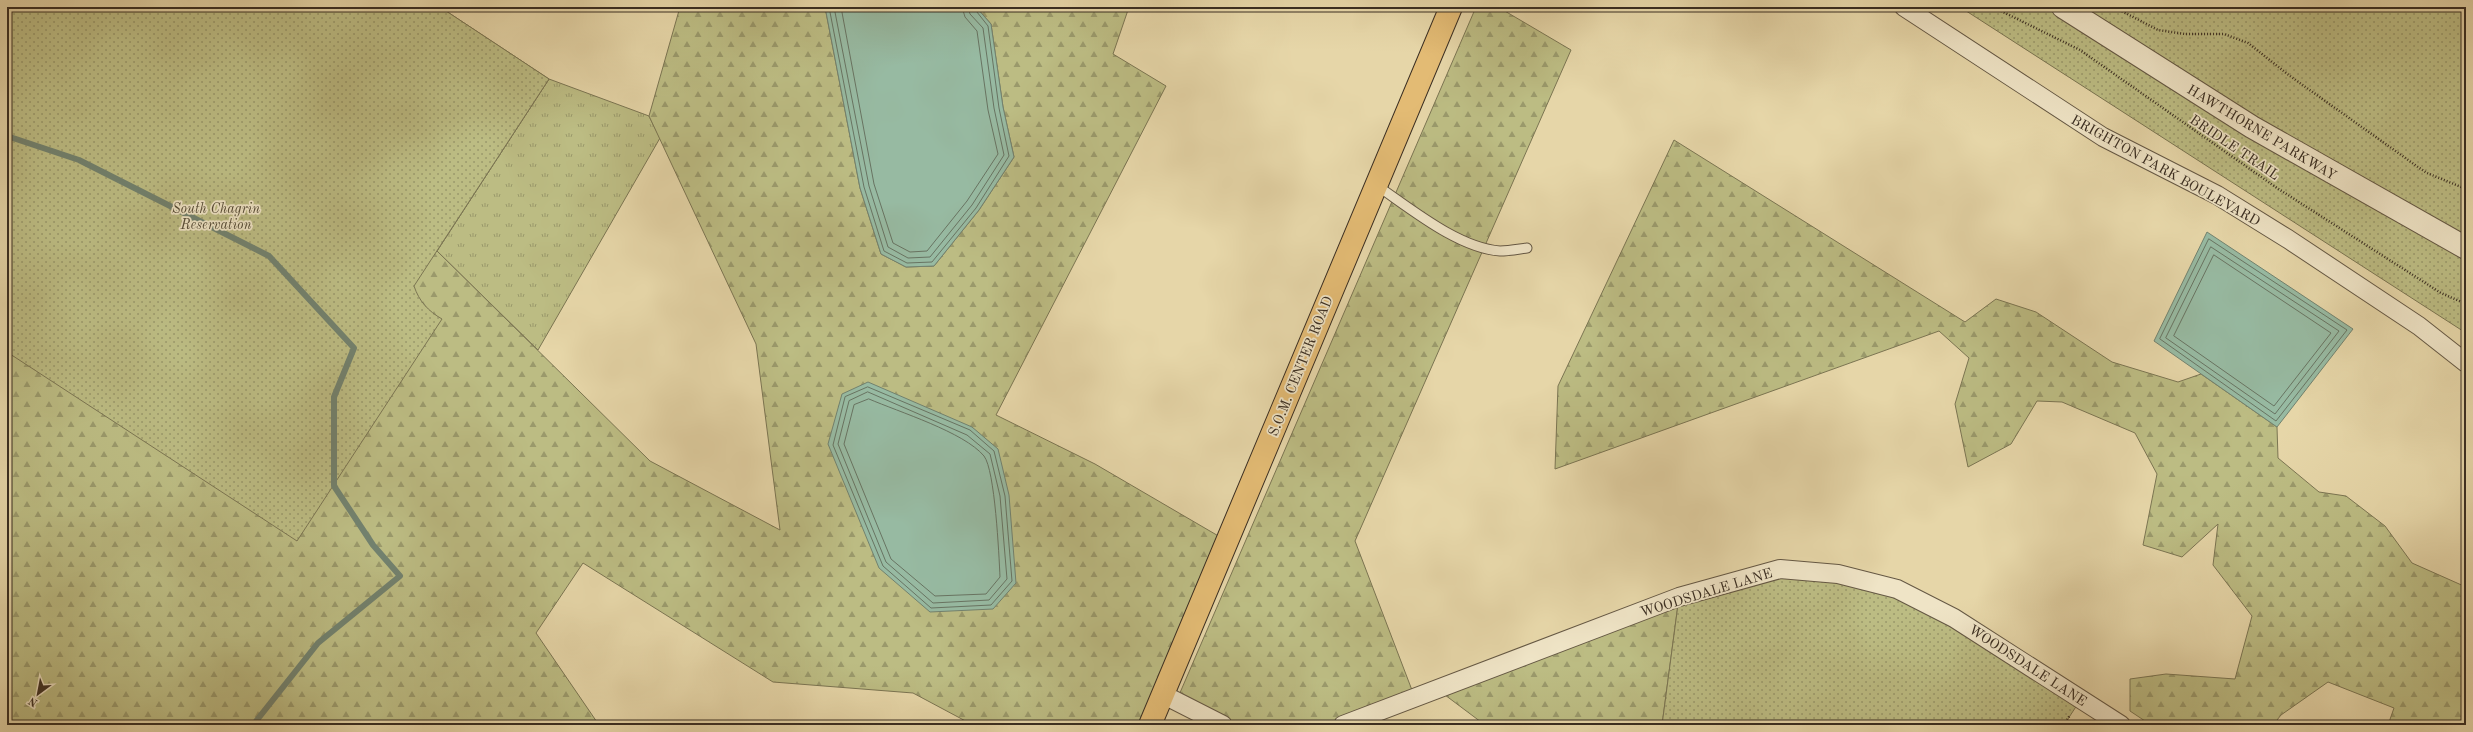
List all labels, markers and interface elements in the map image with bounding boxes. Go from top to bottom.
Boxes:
street label: HAWTHORNE PARKWAY [2184,83,2339,183]
street label: BRIGHTON PARK BOULEVARD [2069,113,2263,229]
street label: BRIDLE TRAIL [2187,113,2282,183]
park label: South Chagrin Reservation [172,202,260,232]
street label: S.O.M. CENTER ROAD [1266,294,1336,438]
street label: WOODSDALE LANE [1639,566,1774,620]
street label: WOODSDALE LANE [1966,623,2089,709]
north arrow [18,674,58,714]
text: N [27,694,40,708]

